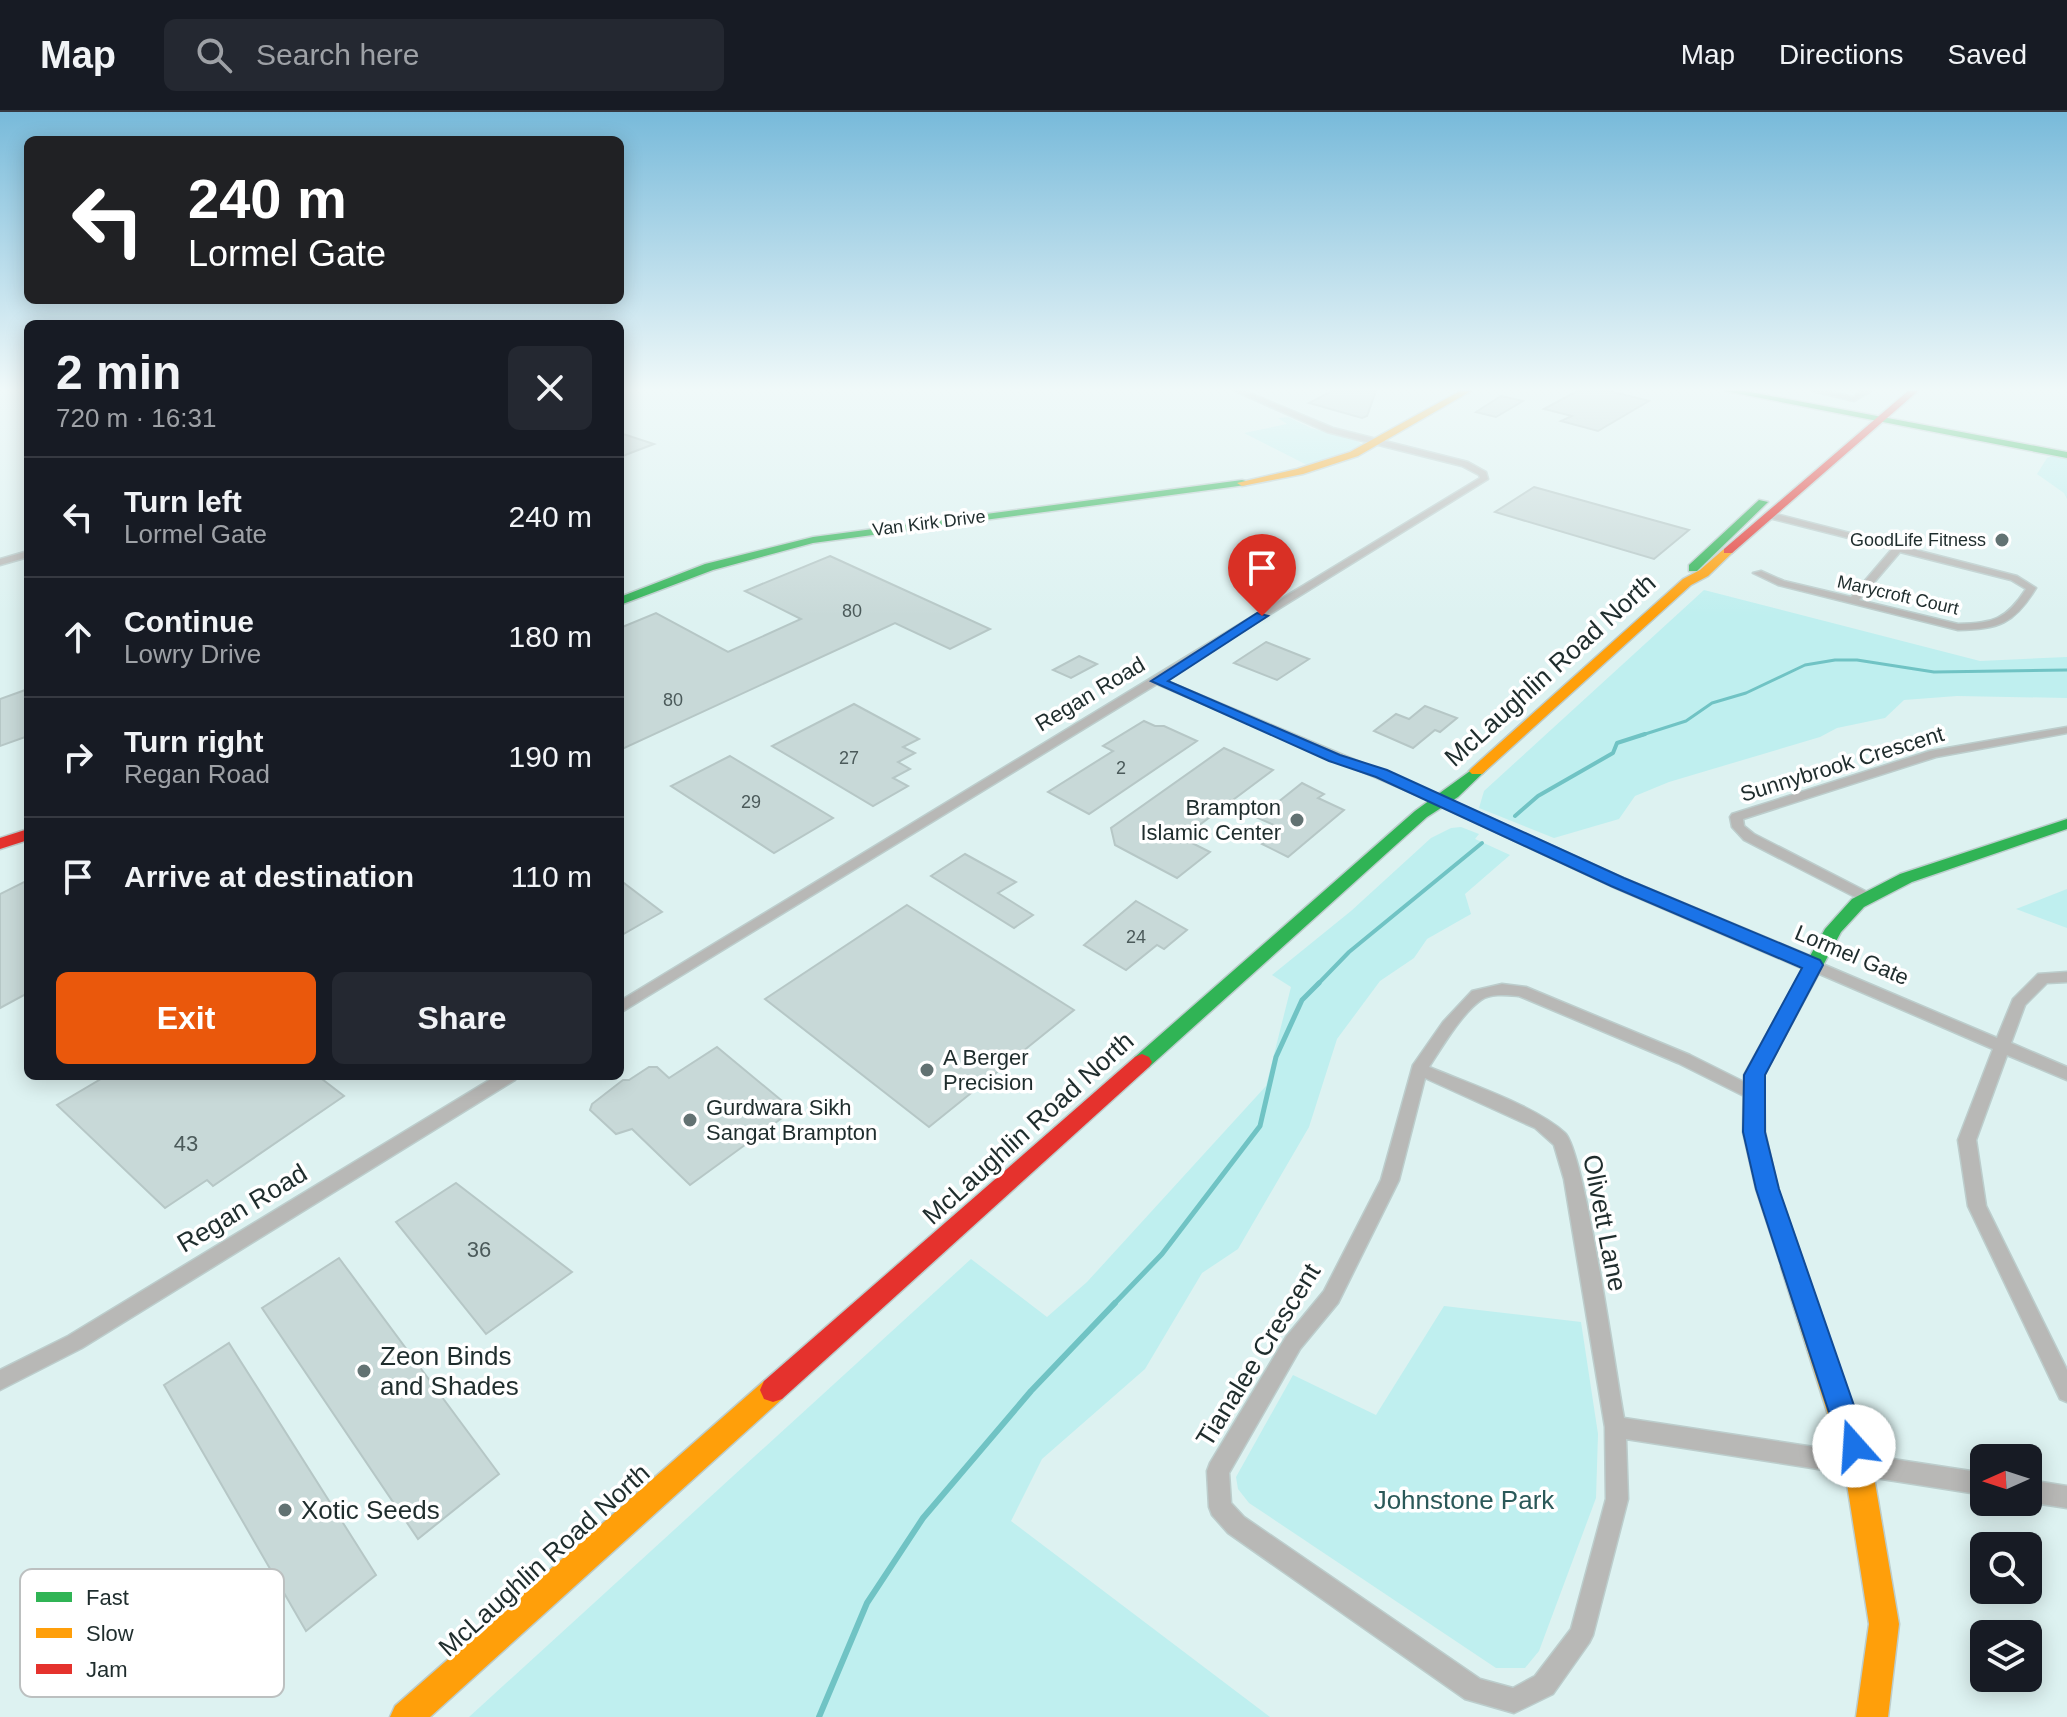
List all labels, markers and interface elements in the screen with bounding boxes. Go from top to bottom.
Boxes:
search box [164,19,724,91]
icon: search [192,33,236,77]
text: Map [40,34,116,76]
text: Search here [256,38,419,71]
text: Map [1681,39,1735,70]
text: Directions [1779,39,1904,70]
text: Saved [1948,39,2027,70]
text: 240 m [188,167,347,230]
icon: left [56,168,160,272]
text: Lormel Gate [188,233,386,274]
text: 2 min [56,346,181,399]
button: close [508,346,592,430]
text: 720 m · 16:31 [56,403,216,433]
text: Turn left [124,485,242,518]
icon: left [56,495,100,539]
text: 240 m [509,500,592,533]
street label: Van Kirk Drive [871,506,987,540]
text: Lormel Gate [124,519,267,549]
place label: GoodLife Fitness [1850,530,1986,550]
marker: GoodLife Fitness [1993,531,2011,549]
pin [1228,534,1296,616]
icon: arrive [1240,546,1284,590]
street label: McLaughlin Road North [1438,567,1662,773]
street label: Marycroft Court [1835,571,1961,619]
house number: 80 [842,601,862,621]
text: Continue [124,605,254,638]
icon: ahead [56,615,100,659]
text: 180 m [509,620,592,653]
text: Lowry Drive [124,639,261,669]
street label: Regan Road [1031,651,1149,737]
house number: 80 [663,690,683,710]
street label: Sunnybrook Crescent [1737,721,1947,807]
text: Turn right [124,725,263,758]
icon: right [56,735,100,779]
text: 190 m [509,740,592,773]
house number: 27 [839,748,859,768]
house number: 2 [1116,758,1126,778]
text: Regan Road [124,759,270,789]
house number: 29 [741,792,761,812]
place label: Brampton Islamic Center [1140,795,1281,845]
marker: Brampton Islamic Center [1288,811,1306,829]
icon: arrive [56,855,100,899]
text: Arrive at destination [124,860,414,893]
text: 110 m [511,860,592,893]
street label: Lormel Gate [1791,920,1913,990]
house number: 24 [1126,927,1146,947]
button: Exit [56,972,316,1064]
button: Share [332,972,592,1064]
street label: McLaughlin Road North [916,1025,1140,1231]
place label: A Berger Precision [943,1045,1033,1095]
marker: A Berger Precision [918,1061,936,1079]
place label: Gurdwara Sikh Sangat Brampton [706,1095,877,1145]
marker: Gurdwara Sikh Sangat Brampton [681,1111,699,1129]
house number: 43 [174,1131,198,1156]
street label: Olivett Lane [1577,1152,1633,1294]
street label: Regan Road [172,1158,312,1258]
house number: 36 [467,1237,491,1262]
street label: Tianalee Crescent [1190,1257,1327,1452]
place label: Zeon Binds and Shades [380,1341,519,1401]
marker: Zeon Binds and Shades [355,1362,373,1380]
position arrow [1812,1404,1896,1488]
north arrow [1970,1444,2042,1516]
map controls [1970,1444,2042,1692]
street label: McLaughlin Road North [432,1457,656,1663]
park label: Johnstone Park [1374,1485,1555,1515]
place label: Xotic Seeds [301,1495,440,1525]
marker: Xotic Seeds [276,1501,294,1519]
button: search [1970,1532,2042,1604]
legend [20,1569,284,1697]
text: Fast [86,1585,129,1610]
button: layers [1970,1620,2042,1692]
text: Slow [86,1621,134,1646]
text: Jam [86,1657,128,1682]

